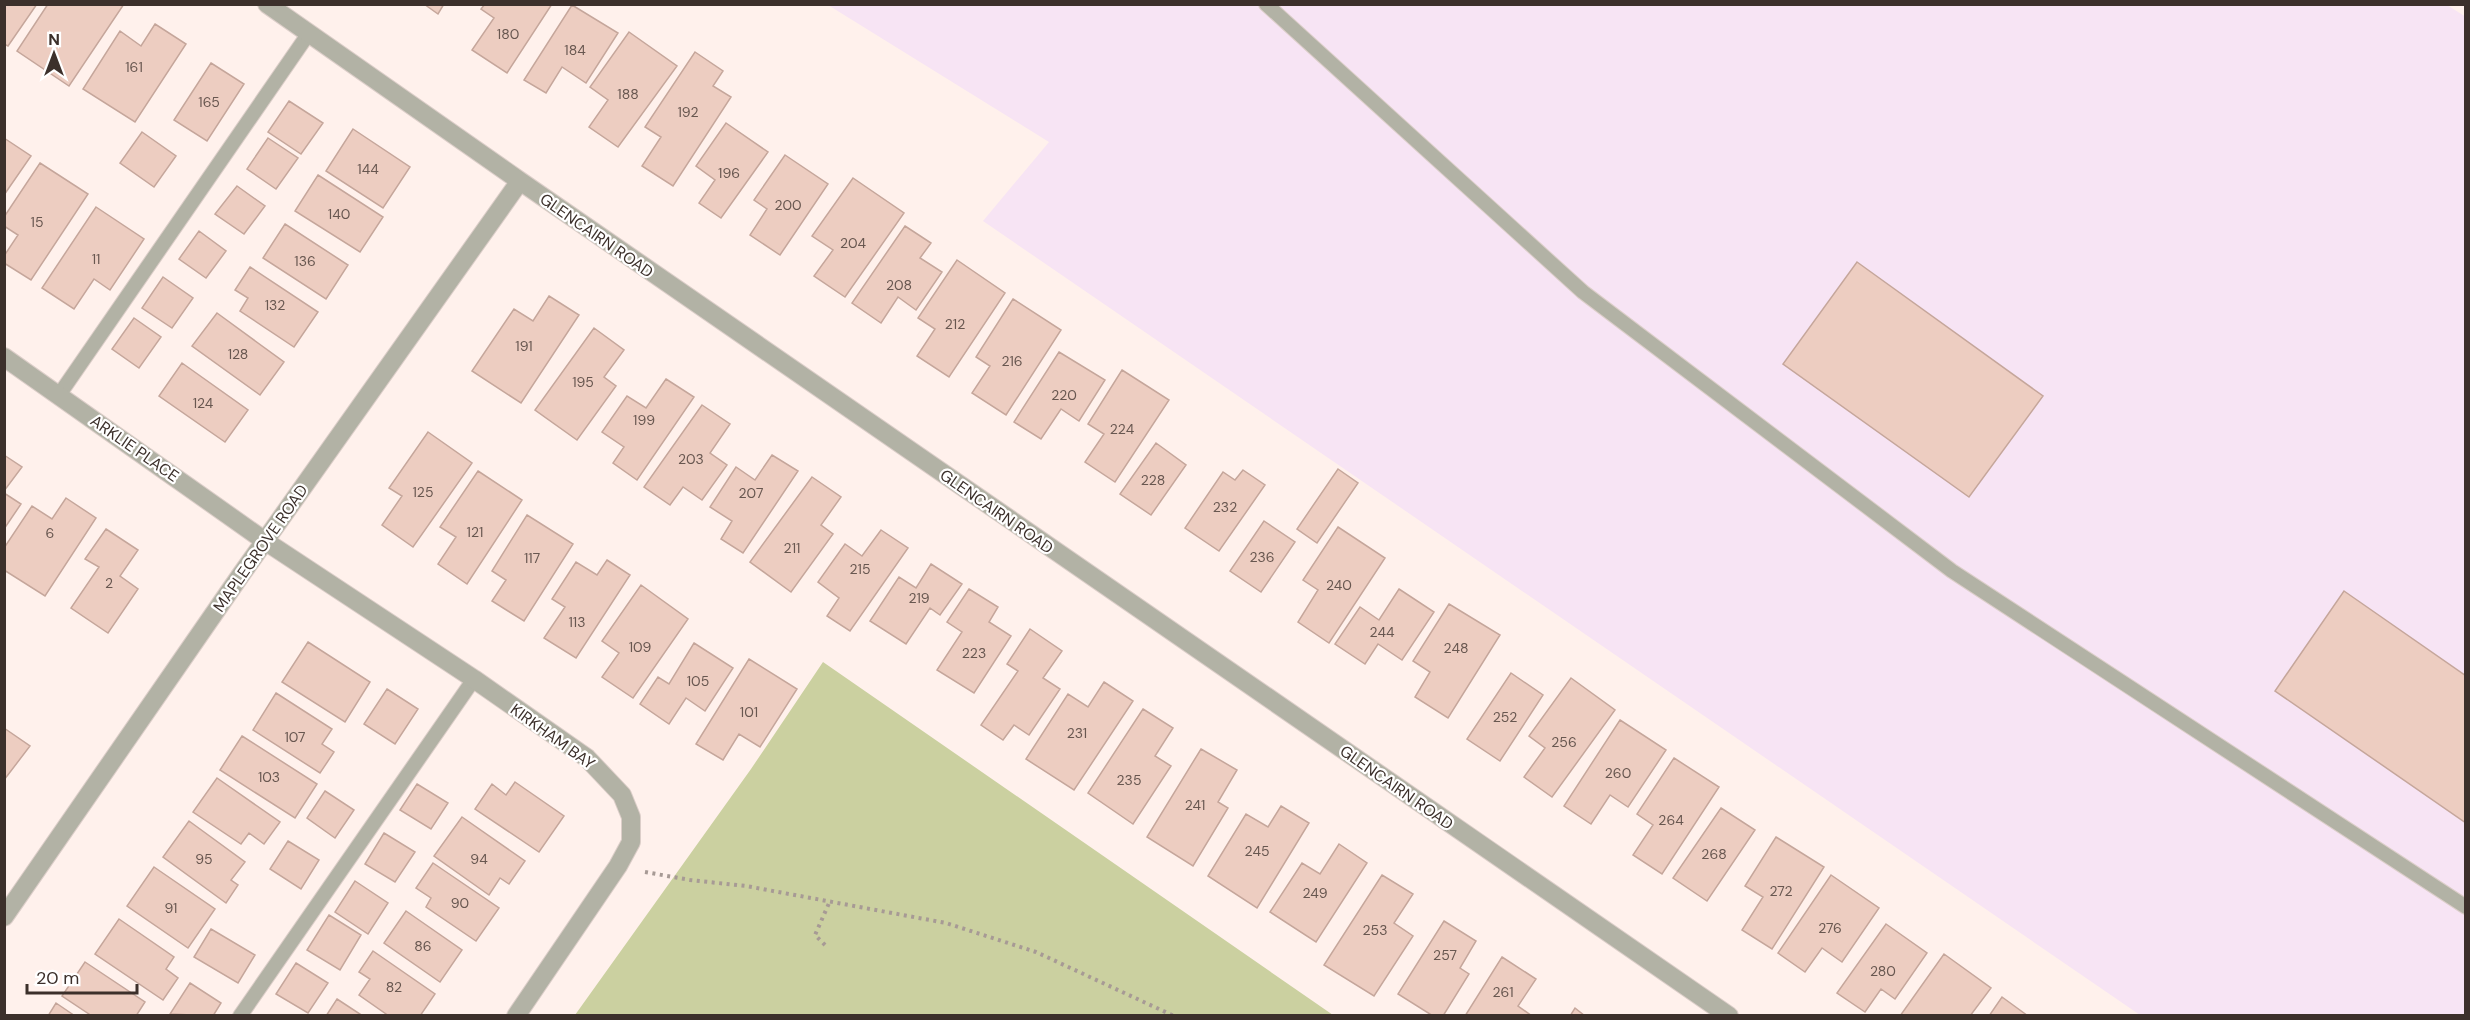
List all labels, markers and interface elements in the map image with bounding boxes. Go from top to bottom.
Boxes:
north arrow [24,24,84,84]
house number: 180 [497,25,519,43]
text: N [48,29,60,50]
house number: 184 [564,41,586,59]
house number: 161 [125,58,143,76]
house number: 188 [617,85,639,103]
house number: 165 [198,93,220,111]
house number: 192 [678,103,699,121]
house number: 144 [357,160,379,178]
house number: 196 [718,164,740,182]
street label: GLENCAIRN ROAD [536,188,658,282]
house number: 200 [774,196,802,214]
house number: 140 [328,205,350,223]
house number: 15 [31,213,43,231]
house number: 204 [840,234,866,252]
house number: 11 [92,250,100,268]
house number: 136 [294,252,316,270]
house number: 208 [886,276,912,294]
house number: 132 [265,296,285,314]
house number: 212 [945,315,965,333]
house number: 191 [515,337,533,355]
house number: 128 [228,345,248,363]
house number: 216 [1001,352,1023,370]
house number: 195 [572,373,594,391]
house number: 220 [1051,386,1077,404]
house number: 124 [193,394,214,412]
street label: ARKLIE PLACE [86,410,183,487]
house number: 199 [633,411,655,429]
house number: 224 [1110,420,1135,438]
house number: 203 [678,450,704,468]
street label: GLENCAIRN ROAD [936,464,1058,558]
house number: 228 [1141,471,1165,489]
street label: MAPLEGROVE ROAD [208,480,312,616]
house number: 125 [413,483,433,501]
house number: 207 [739,484,763,502]
house number: 232 [1213,498,1237,516]
house number: 121 [467,523,483,541]
house number: 6 [46,524,54,542]
house number: 211 [784,539,800,557]
house number: 236 [1249,548,1275,566]
house number: 117 [524,549,540,567]
house number: 215 [850,560,870,578]
house number: 2 [105,574,113,592]
house number: 240 [1326,576,1352,594]
house number: 219 [908,589,930,607]
house number: 113 [568,613,586,631]
house number: 244 [1370,623,1395,641]
house number: 109 [629,638,652,656]
house number: 248 [1444,639,1468,657]
house number: 223 [962,644,986,662]
house number: 105 [687,672,709,690]
street label: KIRKHAM BAY [506,699,599,774]
house number: 101 [740,703,758,721]
house number: 252 [1493,708,1517,726]
house number: 231 [1067,724,1087,742]
house number: 107 [284,728,306,746]
house number: 256 [1551,733,1577,751]
street label: GLENCAIRN ROAD [1336,740,1458,834]
house number: 260 [1605,764,1631,782]
house number: 103 [258,768,280,786]
house number: 235 [1117,771,1141,789]
house number: 241 [1185,796,1205,814]
house number: 264 [1658,811,1684,829]
house number: 245 [1245,842,1269,860]
house number: 268 [1701,845,1727,863]
house number: 95 [195,850,213,868]
house number: 94 [470,850,488,868]
house number: 272 [1769,882,1793,900]
house number: 249 [1302,884,1328,902]
house number: 90 [451,894,469,912]
house number: 91 [165,899,177,917]
house number: 276 [1818,919,1842,937]
house number: 253 [1363,921,1387,939]
house number: 86 [414,937,432,955]
house number: 257 [1433,946,1457,964]
scale bar [27,957,136,995]
house number: 280 [1870,962,1896,980]
text: 20 m [36,966,79,990]
house number: 82 [386,978,402,996]
house number: 261 [1492,983,1514,1001]

